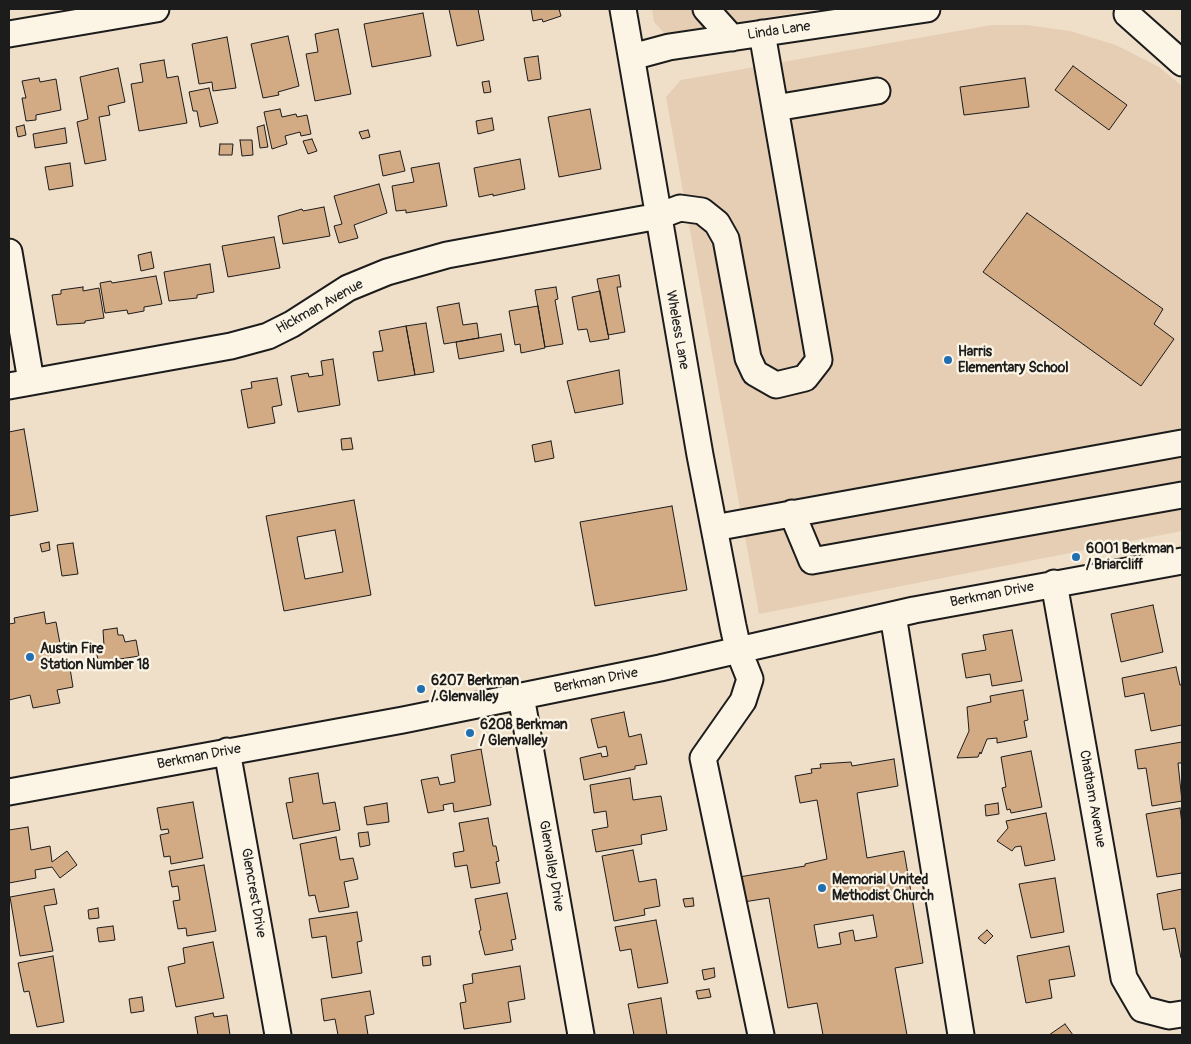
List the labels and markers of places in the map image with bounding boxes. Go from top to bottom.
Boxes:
place label: Harris Elementary School [958,344,1069,377]
marker: Harris Elementary School [942,354,954,366]
place label: 6001 Berkman / Briarcliff [1086,541,1174,574]
marker: 6001 Berkman / Briarcliff [1070,551,1082,563]
place label: Austin Fire Station Number 18 [40,641,149,674]
marker: Austin Fire Station Number 18 [24,651,36,663]
place label: 6207 Berkman / Glenvalley [431,673,519,706]
marker: 6207 Berkman / Glenvalley [415,683,427,695]
place label: 6208 Berkman / Glenvalley [480,717,568,750]
marker: 6208 Berkman / Glenvalley [464,727,476,739]
place label: Memorial United Methodist Church [832,872,934,904]
marker: Memorial United Methodist Church [816,882,828,894]

